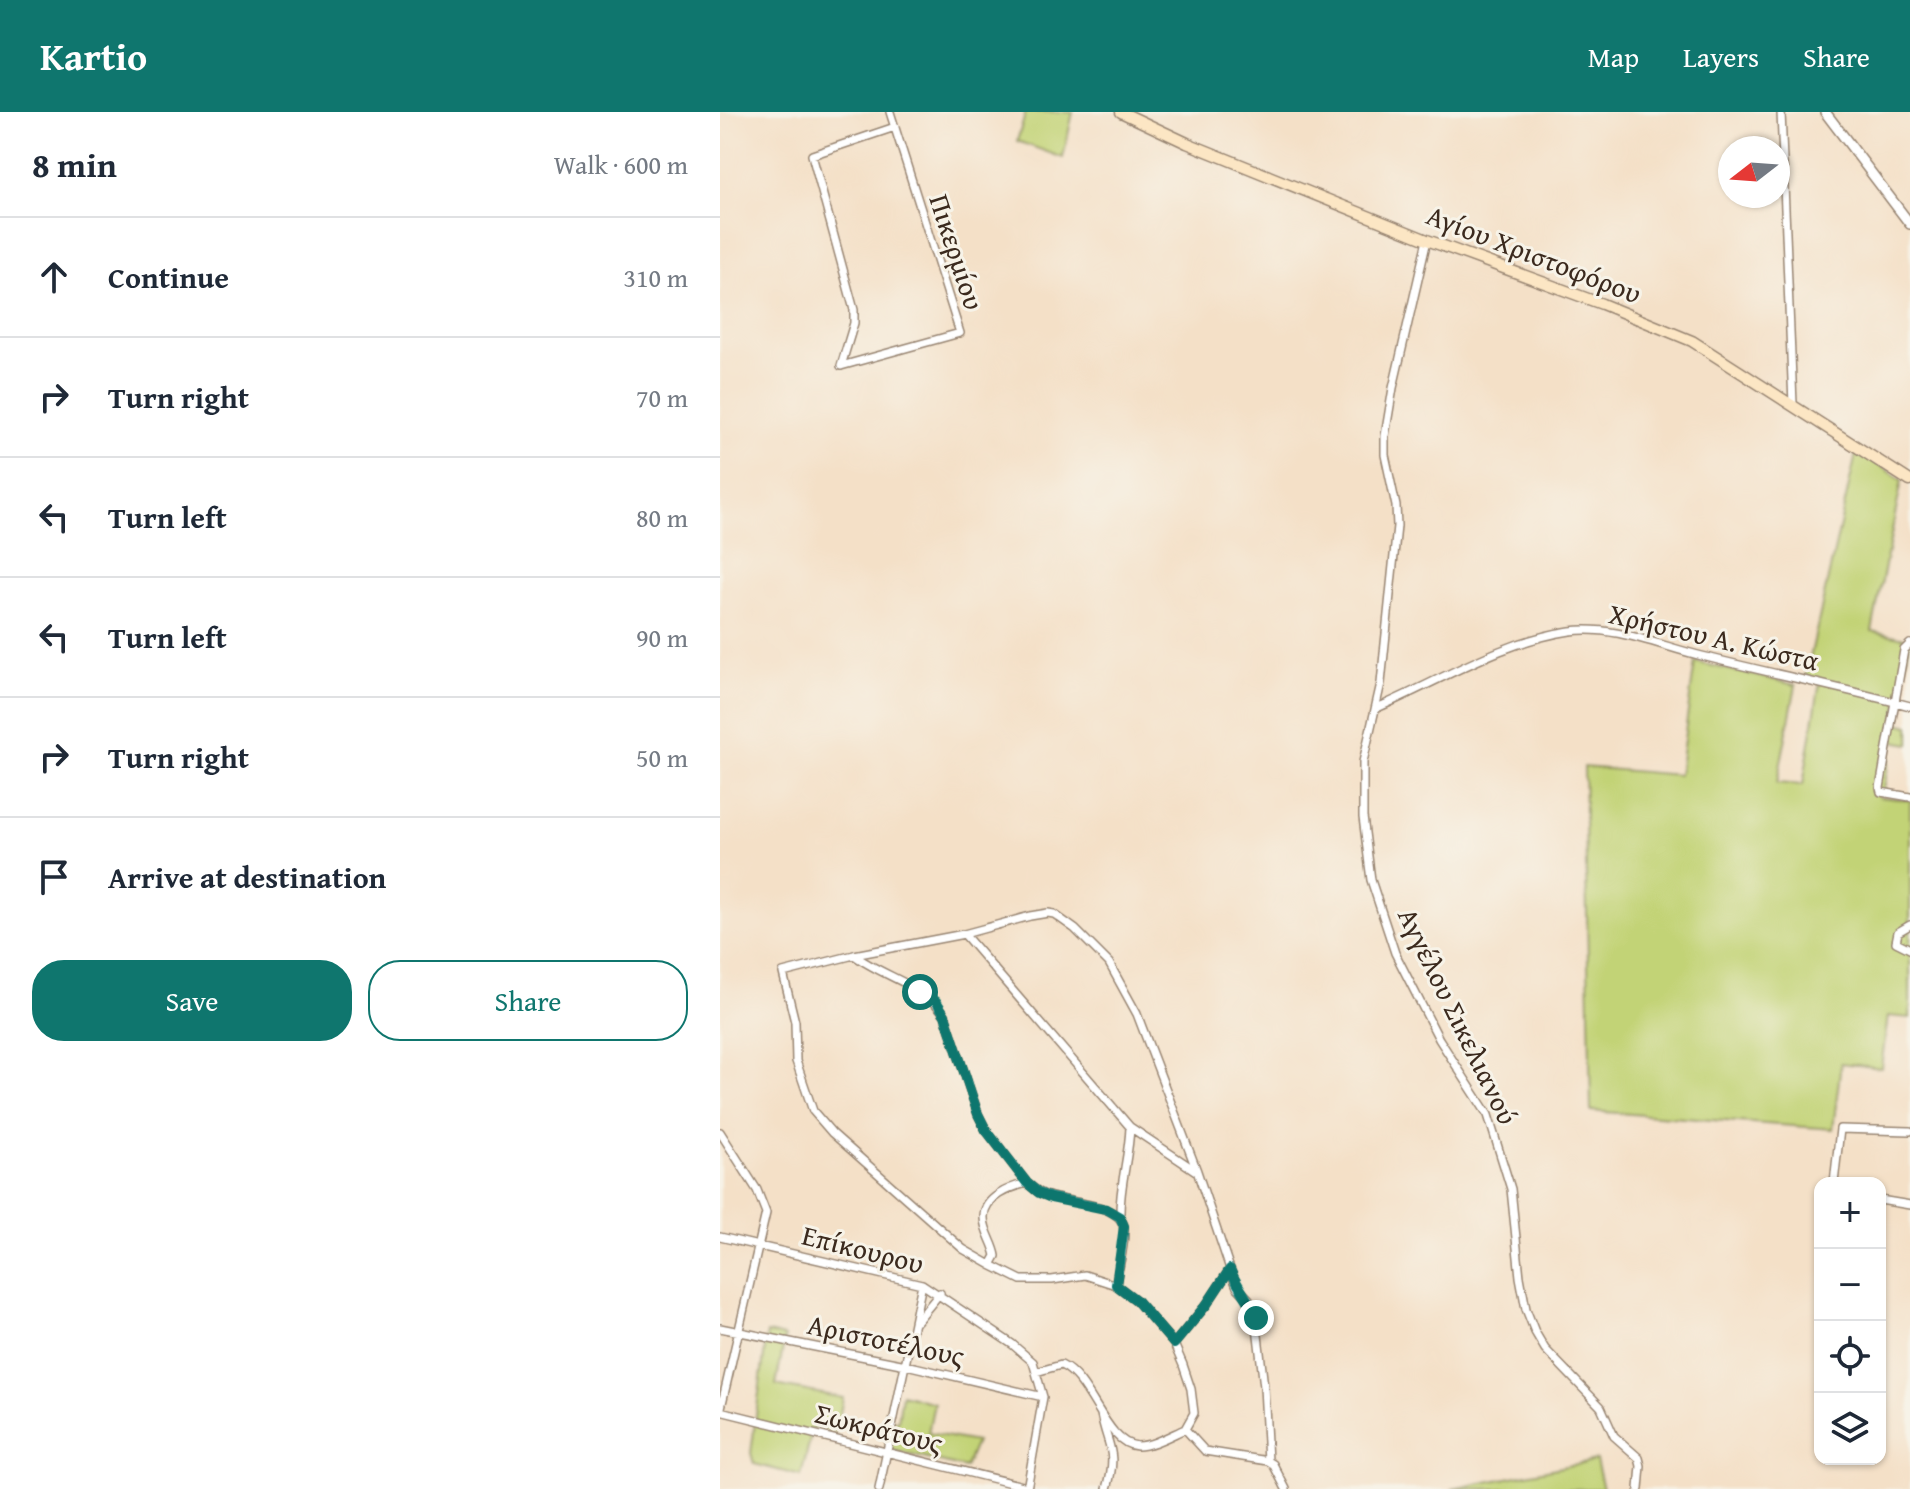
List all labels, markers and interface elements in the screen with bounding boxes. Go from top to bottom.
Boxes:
text: Kartio [40,28,147,84]
text: Map [1588,36,1639,77]
text: Layers [1683,36,1759,77]
text: Share [1803,36,1870,77]
north arrow [1718,136,1790,208]
text: 8 min [32,140,117,189]
text: Walk · 600 m [554,145,688,184]
street label: Πικερμίου [920,189,995,315]
street label: Αγίου Χριστοφόρου [1421,194,1648,313]
icon: ahead [32,255,76,299]
text: Continue [108,255,229,299]
text: 310 m [623,258,688,297]
icon: right [32,375,76,419]
text: Turn right [108,375,249,419]
text: 70 m [636,378,688,417]
icon: left [32,495,76,539]
text: Turn left [108,495,227,539]
text: 80 m [636,498,688,537]
street label: Χρήστου Α. Κώστα [1605,592,1823,681]
icon: left [32,615,76,659]
text: Turn left [108,615,227,659]
text: 90 m [636,618,688,657]
icon: right [32,735,76,779]
text: Turn right [108,735,249,779]
text: 50 m [636,738,688,777]
icon: arrive [32,855,76,899]
text: Arrive at destination [108,855,386,899]
street label: Αγγέλου Σικελιανού [1388,900,1529,1131]
button: Save [32,960,352,1041]
button: Share [368,960,688,1041]
route start [902,974,938,1010]
map controls [1814,1177,1886,1465]
button: + [1814,1177,1886,1249]
street label: Επίκουρου [798,1214,928,1283]
button: − [1814,1249,1886,1321]
route end [1238,1300,1274,1336]
street label: Αριστοτέλους [804,1303,968,1376]
button: locate [1814,1321,1886,1393]
street label: Σωκράτους [811,1392,947,1463]
button: layers [1814,1393,1886,1465]

